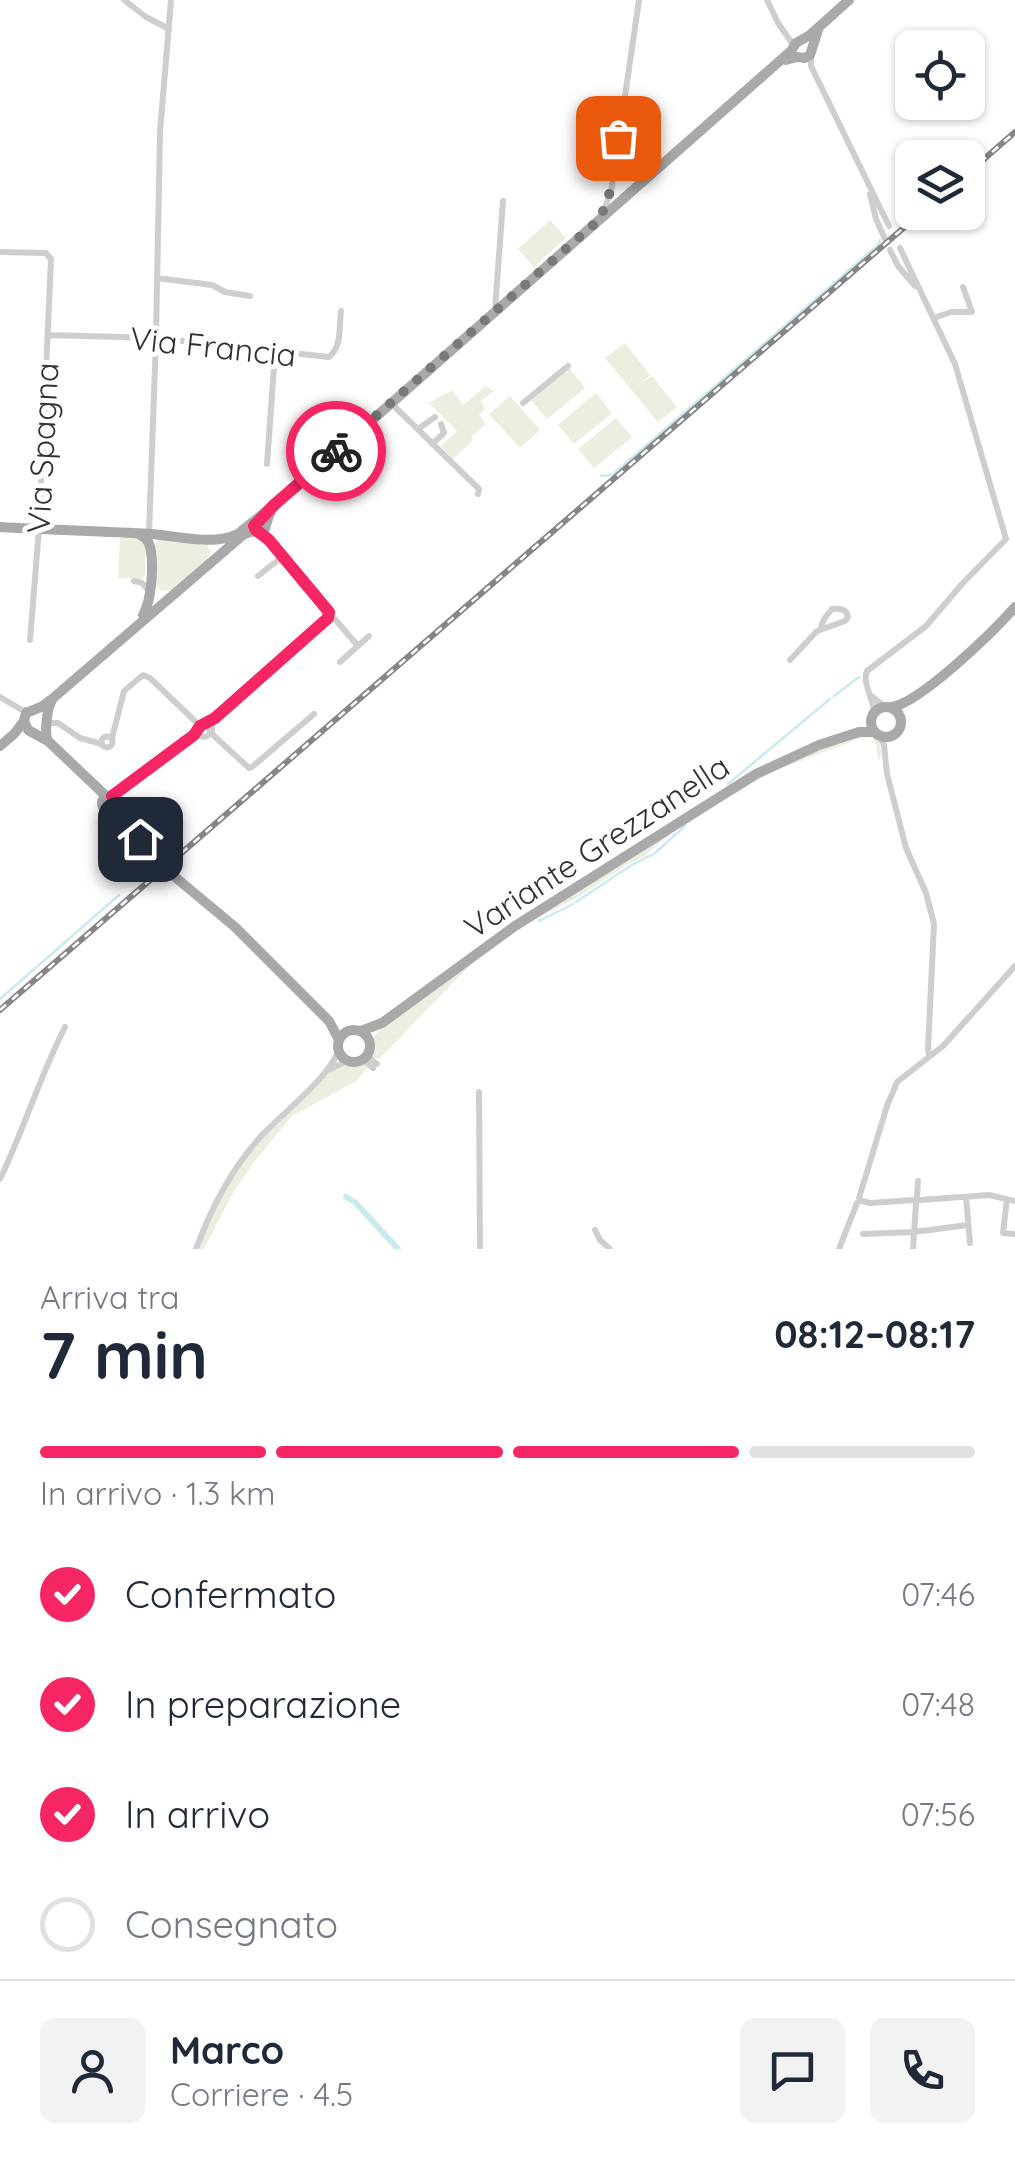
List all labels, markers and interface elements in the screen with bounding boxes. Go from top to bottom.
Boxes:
map controls [895,30,985,230]
button: locate [895,30,985,120]
pin [576,96,661,181]
icon: bag [591,111,646,166]
button: layers [895,140,985,230]
street label: Via Francia [128,317,298,375]
street label: Via Spagna [18,362,66,534]
courier [286,401,386,501]
icon: bike [309,424,364,479]
street label: Variante Grezzanella [457,746,736,947]
pin [98,797,183,882]
icon: home [113,812,168,867]
text: Arriva tra [40,1277,179,1317]
text: 08:12–08:17 [774,1310,975,1358]
text: 7 min [40,1314,208,1395]
text: In arrivo · 1.3 km [40,1473,275,1513]
icon: check [40,1567,95,1622]
text: Confermato [125,1570,336,1618]
text: 07:46 [901,1574,975,1614]
icon: check [40,1677,95,1732]
text: In preparazione [125,1680,401,1728]
text: 07:48 [901,1684,975,1724]
icon: check [40,1787,95,1842]
text: In arrivo [125,1790,270,1838]
text: 07:56 [901,1794,975,1834]
text: Consegnato [125,1900,338,1948]
button: person [40,2018,145,2123]
button: chat [740,2018,845,2123]
button: phone [870,2018,975,2123]
text: Marco [170,2026,284,2074]
text: Corriere · 4.5 [170,2074,353,2114]

